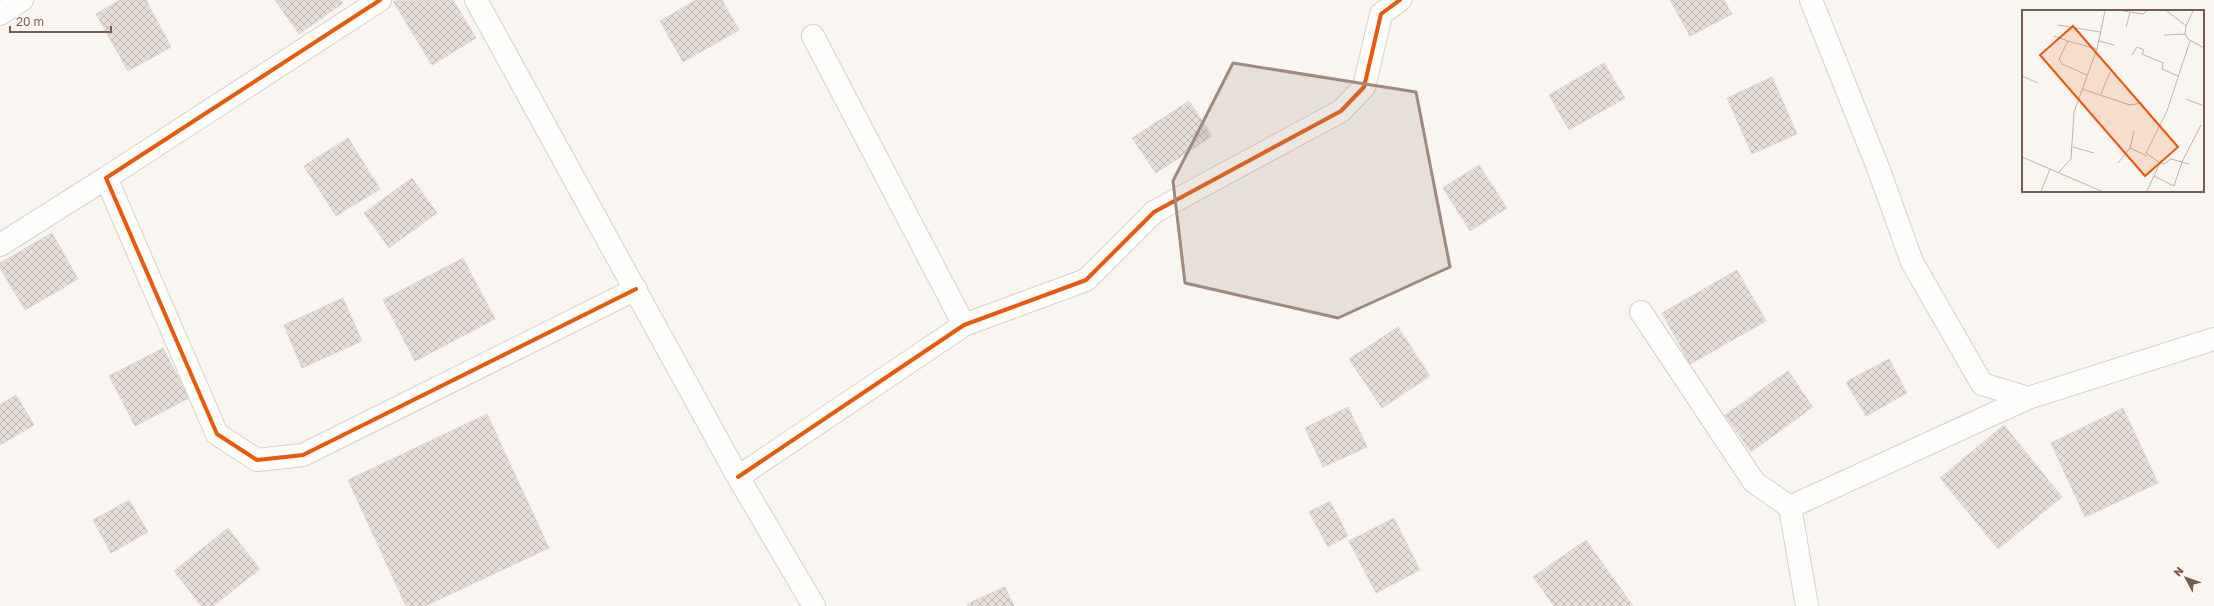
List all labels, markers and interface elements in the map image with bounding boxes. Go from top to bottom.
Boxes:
scale bar [10,8,111,34]
inset map [2022,10,2204,192]
text: 20 m [16,14,44,29]
north arrow [2166,558,2206,598]
text: N [2170,564,2186,579]

